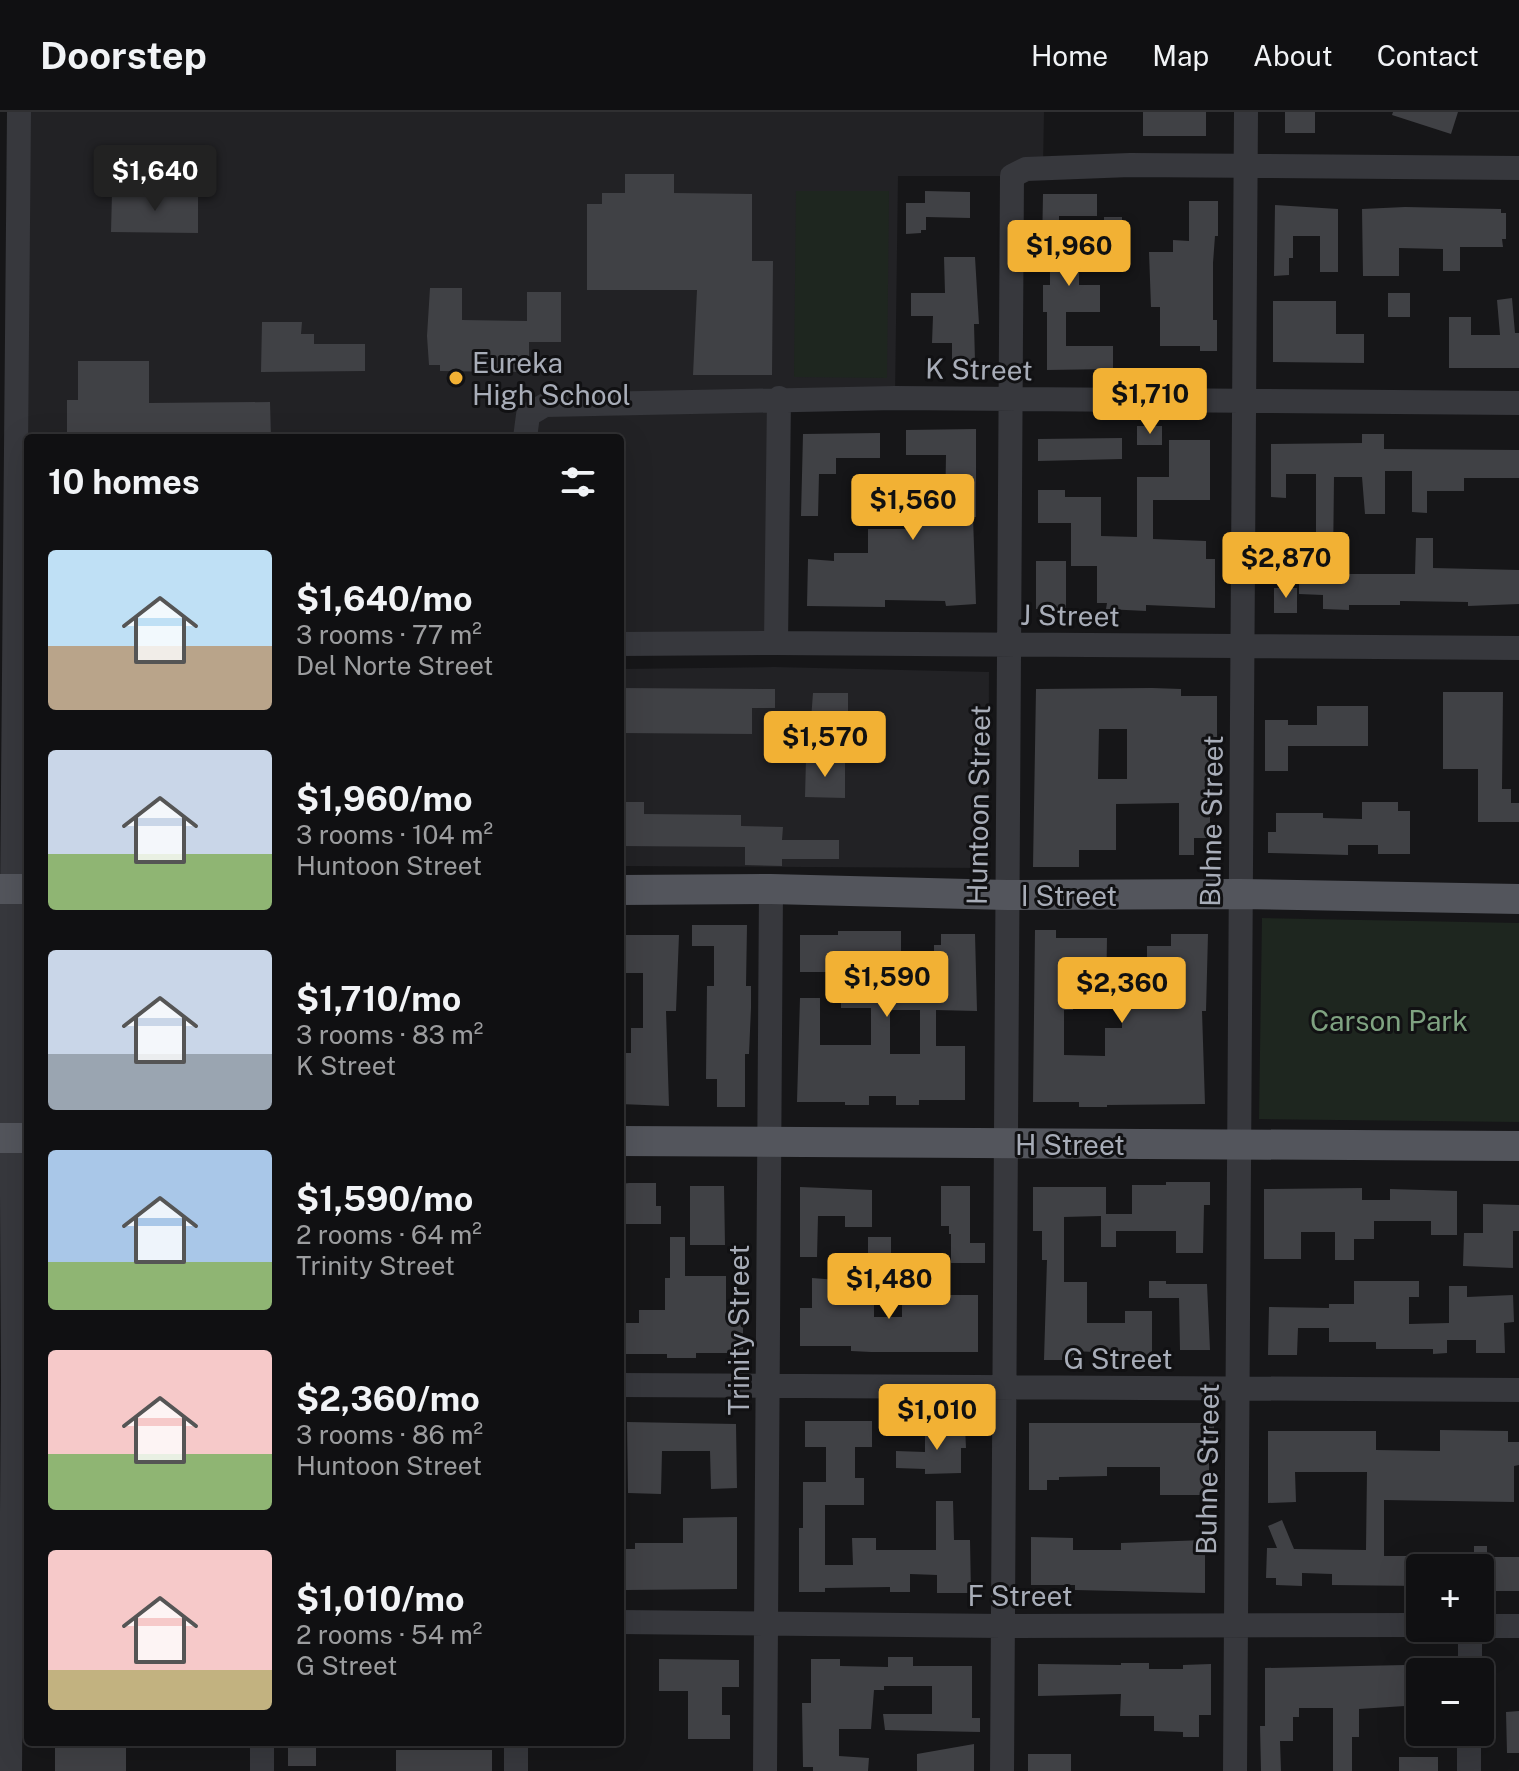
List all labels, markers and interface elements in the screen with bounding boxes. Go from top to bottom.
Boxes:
text: Doorstep [40,33,207,78]
text: Home [1031,39,1108,72]
text: Map [1152,39,1209,72]
text: About [1253,39,1333,72]
text: Contact [1377,39,1479,72]
pin: $1,640 [90,145,220,213]
text: $1,640 [112,155,198,186]
pin: $1,960 [1004,220,1134,288]
text: $1,960 [1026,230,1112,261]
place label: Eureka High School [472,346,631,411]
street label: K Street [925,352,1033,386]
pin: $1,710 [1085,368,1215,436]
marker: Eureka High School [447,369,465,387]
text: $1,710 [1111,378,1189,409]
icon: filters [556,460,600,504]
text: 10 homes [48,462,200,502]
pin: $1,560 [848,474,978,542]
text: $1,560 [869,484,957,515]
pin: $2,870 [1221,532,1351,600]
text: $2,870 [1240,542,1332,573]
text: $1,640/mo [296,579,473,619]
icon: home [112,582,208,678]
street label: J Street [1020,598,1120,632]
text: 3 rooms · 77 m² [296,619,482,650]
text: Del Norte Street [296,650,493,681]
street label: Huntoon Street [960,705,996,905]
pin: $1,570 [760,711,890,779]
text: $1,570 [782,721,868,752]
street label: Buhne Street [1193,735,1229,907]
text: $1,960/mo [296,779,473,819]
icon: home [112,782,208,878]
text: 3 rooms · 104 m² [296,819,493,850]
text: Huntoon Street [296,850,482,881]
street label: I Street [1021,879,1117,912]
pin: $1,590 [822,951,952,1019]
pin: $2,360 [1057,957,1187,1025]
text: $1,590 [843,961,931,992]
text: $2,360 [1076,967,1168,998]
text: $1,710/mo [296,979,461,1019]
icon: home [112,982,208,1078]
park label: Carson Park [1310,1004,1468,1037]
text: 3 rooms · 83 m² [296,1019,483,1050]
text: K Street [296,1050,396,1081]
street label: H Street [1015,1128,1125,1161]
text: $1,590/mo [296,1179,473,1219]
icon: home [112,1182,208,1278]
text: 2 rooms · 64 m² [296,1219,482,1250]
street label: Trinity Street [722,1244,755,1416]
text: Trinity Street [296,1250,455,1281]
pin: $1,480 [824,1253,954,1321]
text: $1,480 [845,1263,933,1294]
street label: G Street [1063,1342,1173,1375]
text: $2,360/mo [296,1379,480,1419]
icon: home [112,1382,208,1478]
street label: Buhne Street [1189,1383,1225,1555]
pin: $1,010 [872,1384,1002,1452]
text: $1,010 [897,1394,977,1425]
text: 3 rooms · 86 m² [296,1419,483,1450]
text: Huntoon Street [296,1450,482,1481]
map controls [1406,1554,1494,1746]
button: + [1406,1554,1494,1642]
text: $1,010/mo [296,1579,464,1619]
street label: F Street [967,1579,1073,1612]
icon: home [112,1582,208,1678]
text: 2 rooms · 54 m² [296,1619,482,1650]
text: G Street [296,1650,397,1681]
button: − [1406,1658,1494,1746]

